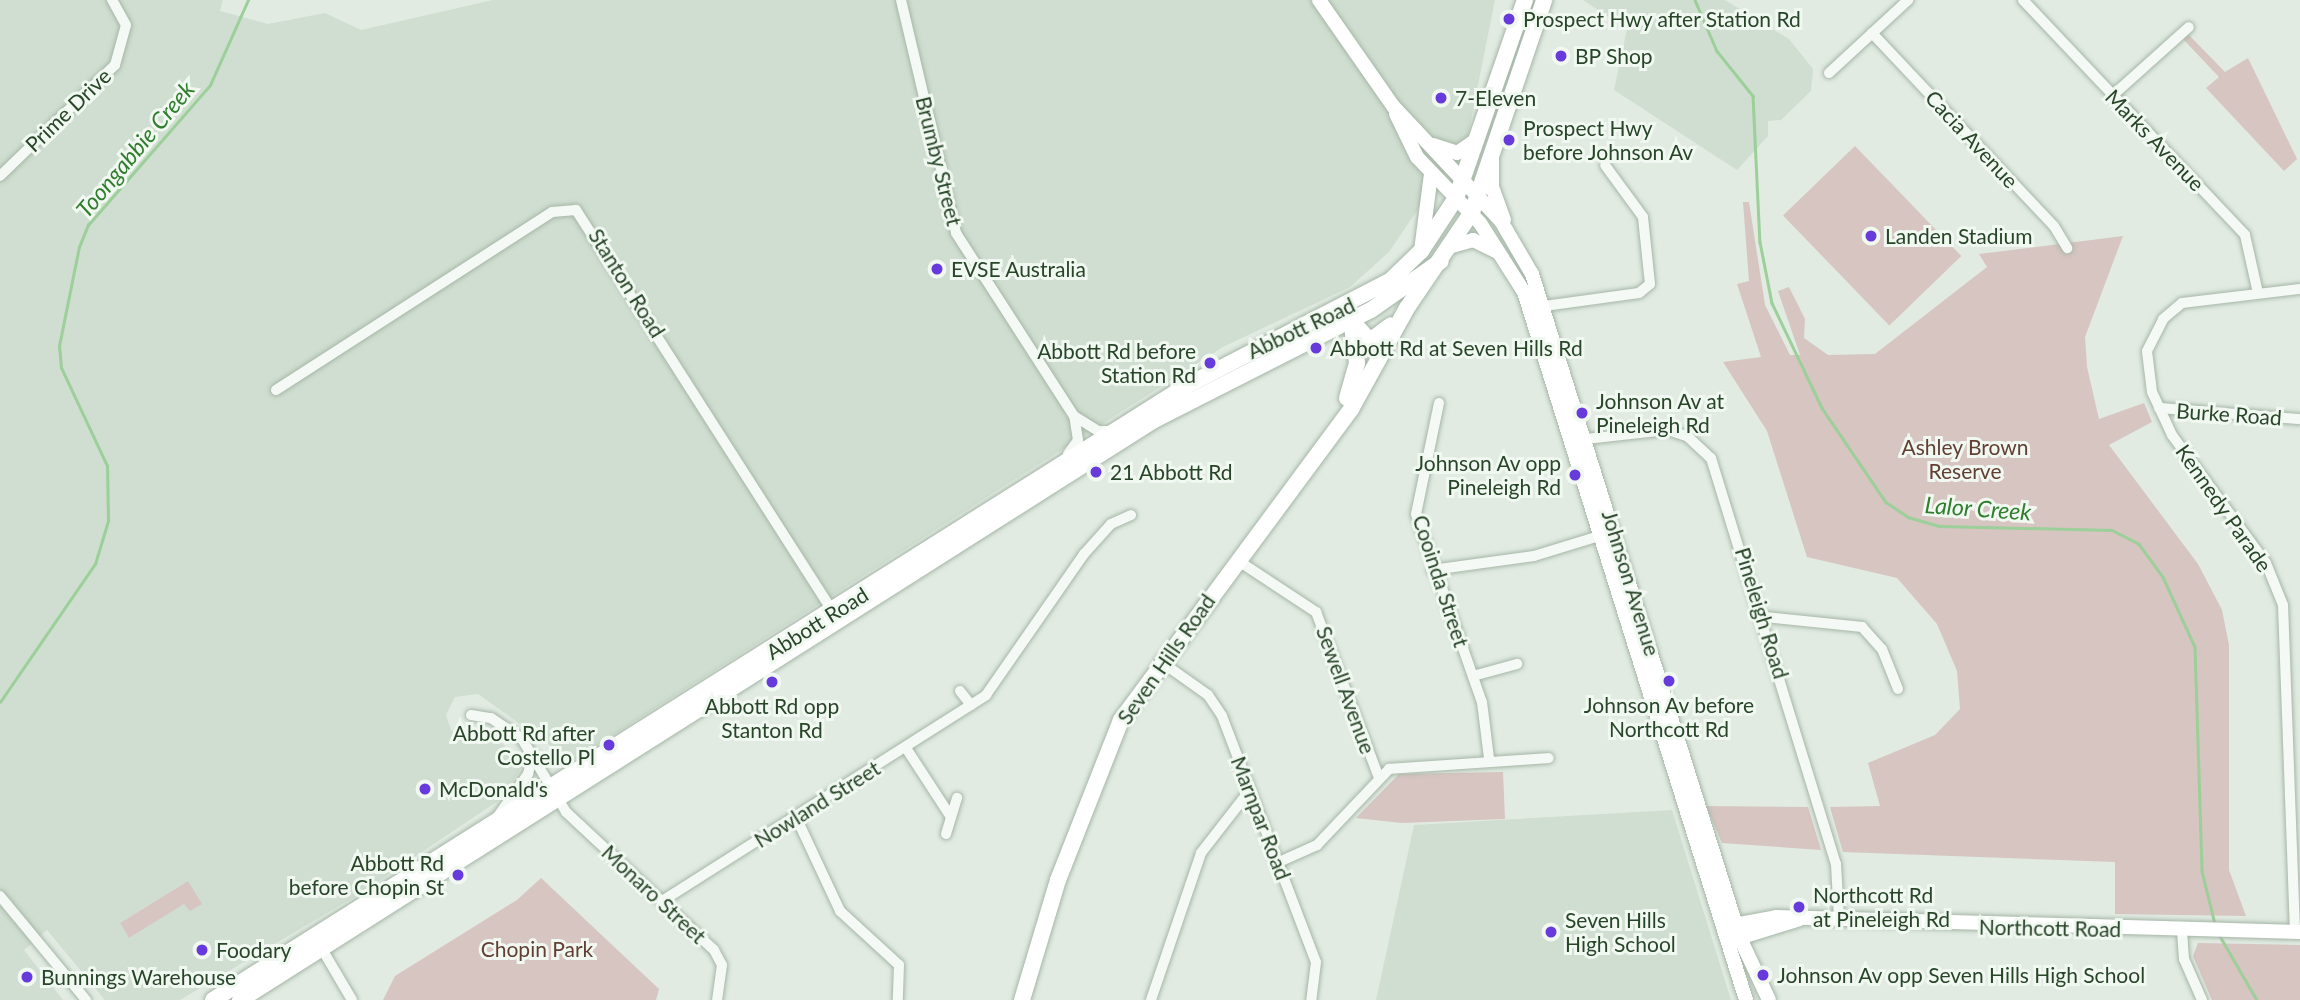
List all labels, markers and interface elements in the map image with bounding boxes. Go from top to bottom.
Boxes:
place label: Prospect Hwy after Station Rd [1523,6,1802,32]
marker: Prospect Hwy after Station Rd [1501,11,1517,27]
place label: BP Shop [1575,43,1653,69]
marker: BP Shop [1553,48,1569,64]
street label: Prime Drive [20,63,116,157]
water label: Toongabbie Creek [70,75,200,223]
street label: Marks Avenue [2100,84,2210,196]
place label: 7-Eleven [1455,85,1536,111]
street label: Cacia Avenue [1920,85,2024,193]
marker: 7-Eleven [1433,90,1449,106]
street label: Brumby Street [911,93,967,229]
place label: Prospect Hwy before Johnson Av [1523,115,1694,165]
marker: Prospect Hwy before Johnson Av [1501,132,1517,148]
place label: Landen Stadium [1885,223,2033,249]
street label: Stanton Road [584,224,670,342]
marker: Landen Stadium [1863,228,1879,244]
place label: EVSE Australia [951,256,1087,282]
marker: EVSE Australia [929,261,945,277]
street label: Abbott Road [1243,292,1359,364]
place label: Abbott Rd at Seven Hills Rd [1330,335,1583,361]
place label: Abbott Rd before Station Rd [1037,338,1196,388]
marker: Abbott Rd at Seven Hills Rd [1308,340,1324,356]
marker: Abbott Rd before Station Rd [1202,355,1218,371]
place label: Johnson Av at Pineleigh Rd [1596,388,1725,438]
street label: Burke Road [2175,398,2283,430]
marker: Johnson Av at Pineleigh Rd [1574,405,1590,421]
park label: Ashley Brown Reserve [1901,434,2029,484]
street label: Kennedy Parade [2171,439,2277,577]
place label: Johnson Av opp Pineleigh Rd [1414,450,1561,500]
place label: 21 Abbott Rd [1110,459,1233,485]
marker: 21 Abbott Rd [1088,464,1104,480]
marker: Johnson Av opp Pineleigh Rd [1567,467,1583,483]
water label: Lalor Creek [1924,490,2032,526]
street label: Johnson Avenue [1597,507,1665,659]
street label: Cooinda Street [1408,512,1474,650]
street label: Pineleigh Road [1730,544,1794,682]
street label: Abbott Road [761,582,873,664]
street label: Seven Hills Road [1112,589,1220,729]
street label: Sewell Avenue [1311,622,1381,758]
marker: Johnson Av before Northcott Rd [1661,673,1677,689]
marker: Abbott Rd opp Stanton Rd [764,674,780,690]
place label: Johnson Av before Northcott Rd [1583,692,1755,742]
place label: Abbott Rd opp Stanton Rd [705,693,839,743]
place label: Abbott Rd after Costello Pl [453,720,595,770]
marker: Abbott Rd after Costello Pl [601,737,617,753]
street label: Marnpar Road [1226,752,1296,884]
street label: Nowland Street [749,755,885,853]
place label: McDonald's [439,776,548,802]
marker: McDonald's [417,781,433,797]
street label: Monaro Street [597,839,711,949]
place label: Abbott Rd before Chopin St [289,850,444,900]
marker: Abbott Rd before Chopin St [450,867,466,883]
place label: Northcott Rd at Pineleigh Rd [1813,882,1950,932]
marker: Northcott Rd at Pineleigh Rd [1791,899,1807,915]
place label: Seven Hills High School [1565,907,1676,957]
street label: Northcott Road [1979,914,2121,942]
marker: Seven Hills High School [1543,924,1559,940]
park label: Chopin Park [481,936,593,962]
place label: Foodary [216,937,291,963]
marker: Foodary [194,942,210,958]
place label: Johnson Av opp Seven Hills High School [1777,962,2146,988]
place label: Bunnings Warehouse [41,964,236,990]
marker: Johnson Av opp Seven Hills High School [1755,967,1771,983]
marker: Bunnings Warehouse [19,969,35,985]

